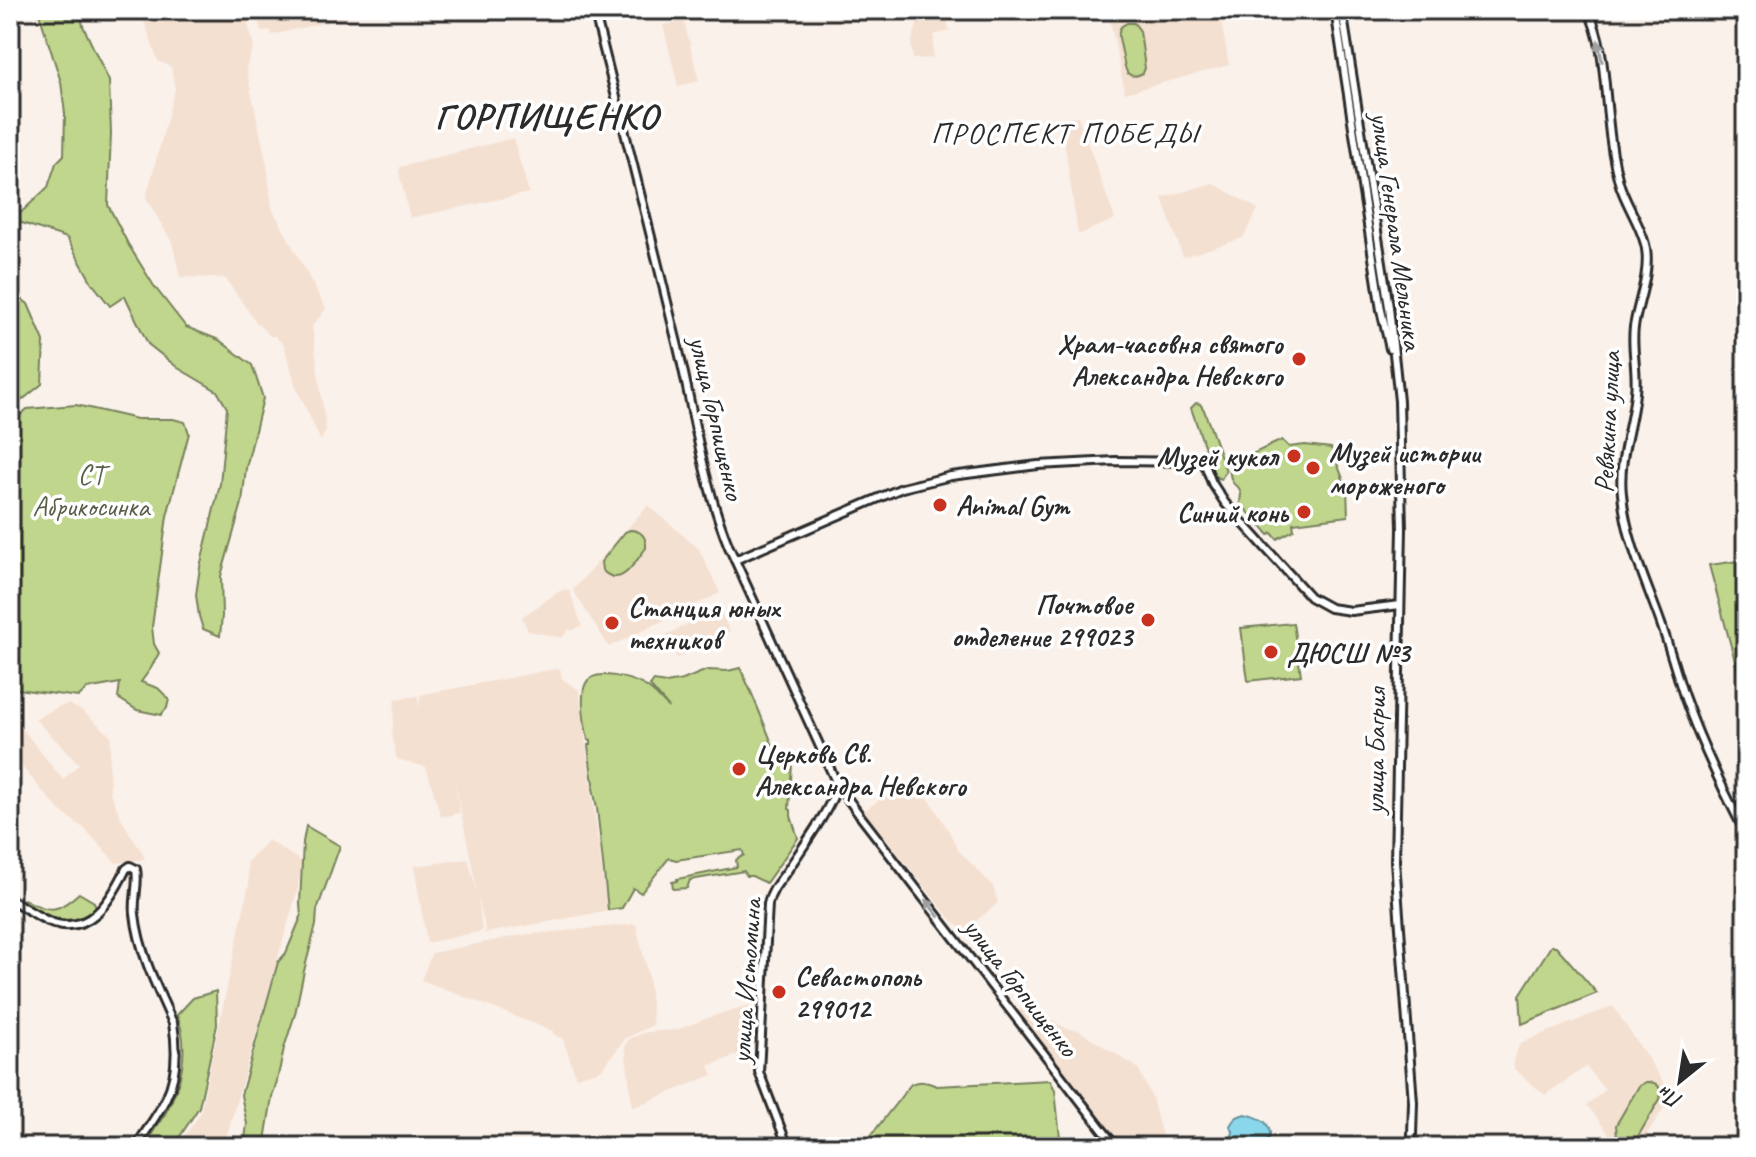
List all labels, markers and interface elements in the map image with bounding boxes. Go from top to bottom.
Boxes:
one-way arrow [1594,38,1606,63]
district label: ГОРПИЩЕНКО [435,93,662,139]
street label: улица Генерала Мельника [1363,108,1431,354]
district label: ПРОСПЕКТ ПОБЕДЫ [931,114,1202,152]
place label: Храм-часовня святого Александра Невского [1058,326,1285,393]
street label: улица Горпищенко [681,331,753,505]
street label: Ревякина улица [1586,349,1628,494]
marker: Храм-часовня святого Александра Невского [1290,350,1308,368]
place label: Музей истории мороженого [1329,435,1483,502]
place label: Музей кукол [1157,439,1281,475]
marker: Музей кукол [1285,447,1303,465]
park label: СТ Абрикосинка [32,457,151,524]
marker: Музей истории мороженого [1304,459,1322,477]
place label: Animal Gym [956,488,1071,523]
place label: Синий конь [1177,495,1290,530]
marker: Animal Gym [931,496,949,514]
marker: Синий конь [1295,503,1313,521]
place label: Почтовое отделение 299023 [951,587,1135,654]
place label: Станция юных техников [628,590,781,657]
marker: Почтовое отделение 299023 [1139,611,1157,629]
marker: Станция юных техников [603,614,621,632]
place label: ДЮСШ №3 [1287,635,1412,670]
marker: ДЮСШ №3 [1262,643,1280,661]
street label: улица Багрия [1356,685,1394,817]
place label: Церковь Св. Александра Невского [755,736,968,803]
marker: Церковь Св. Александра Невского [730,760,748,778]
street label: улица Истомина [723,895,769,1067]
one-way arrow [924,898,940,918]
street label: улица Горпищенко [955,909,1087,1065]
place label: Севастополь 299012 [795,959,923,1026]
marker: Севастополь 299012 [770,983,788,1001]
north arrow [1640,1041,1720,1121]
text: Пн [1652,1079,1687,1115]

